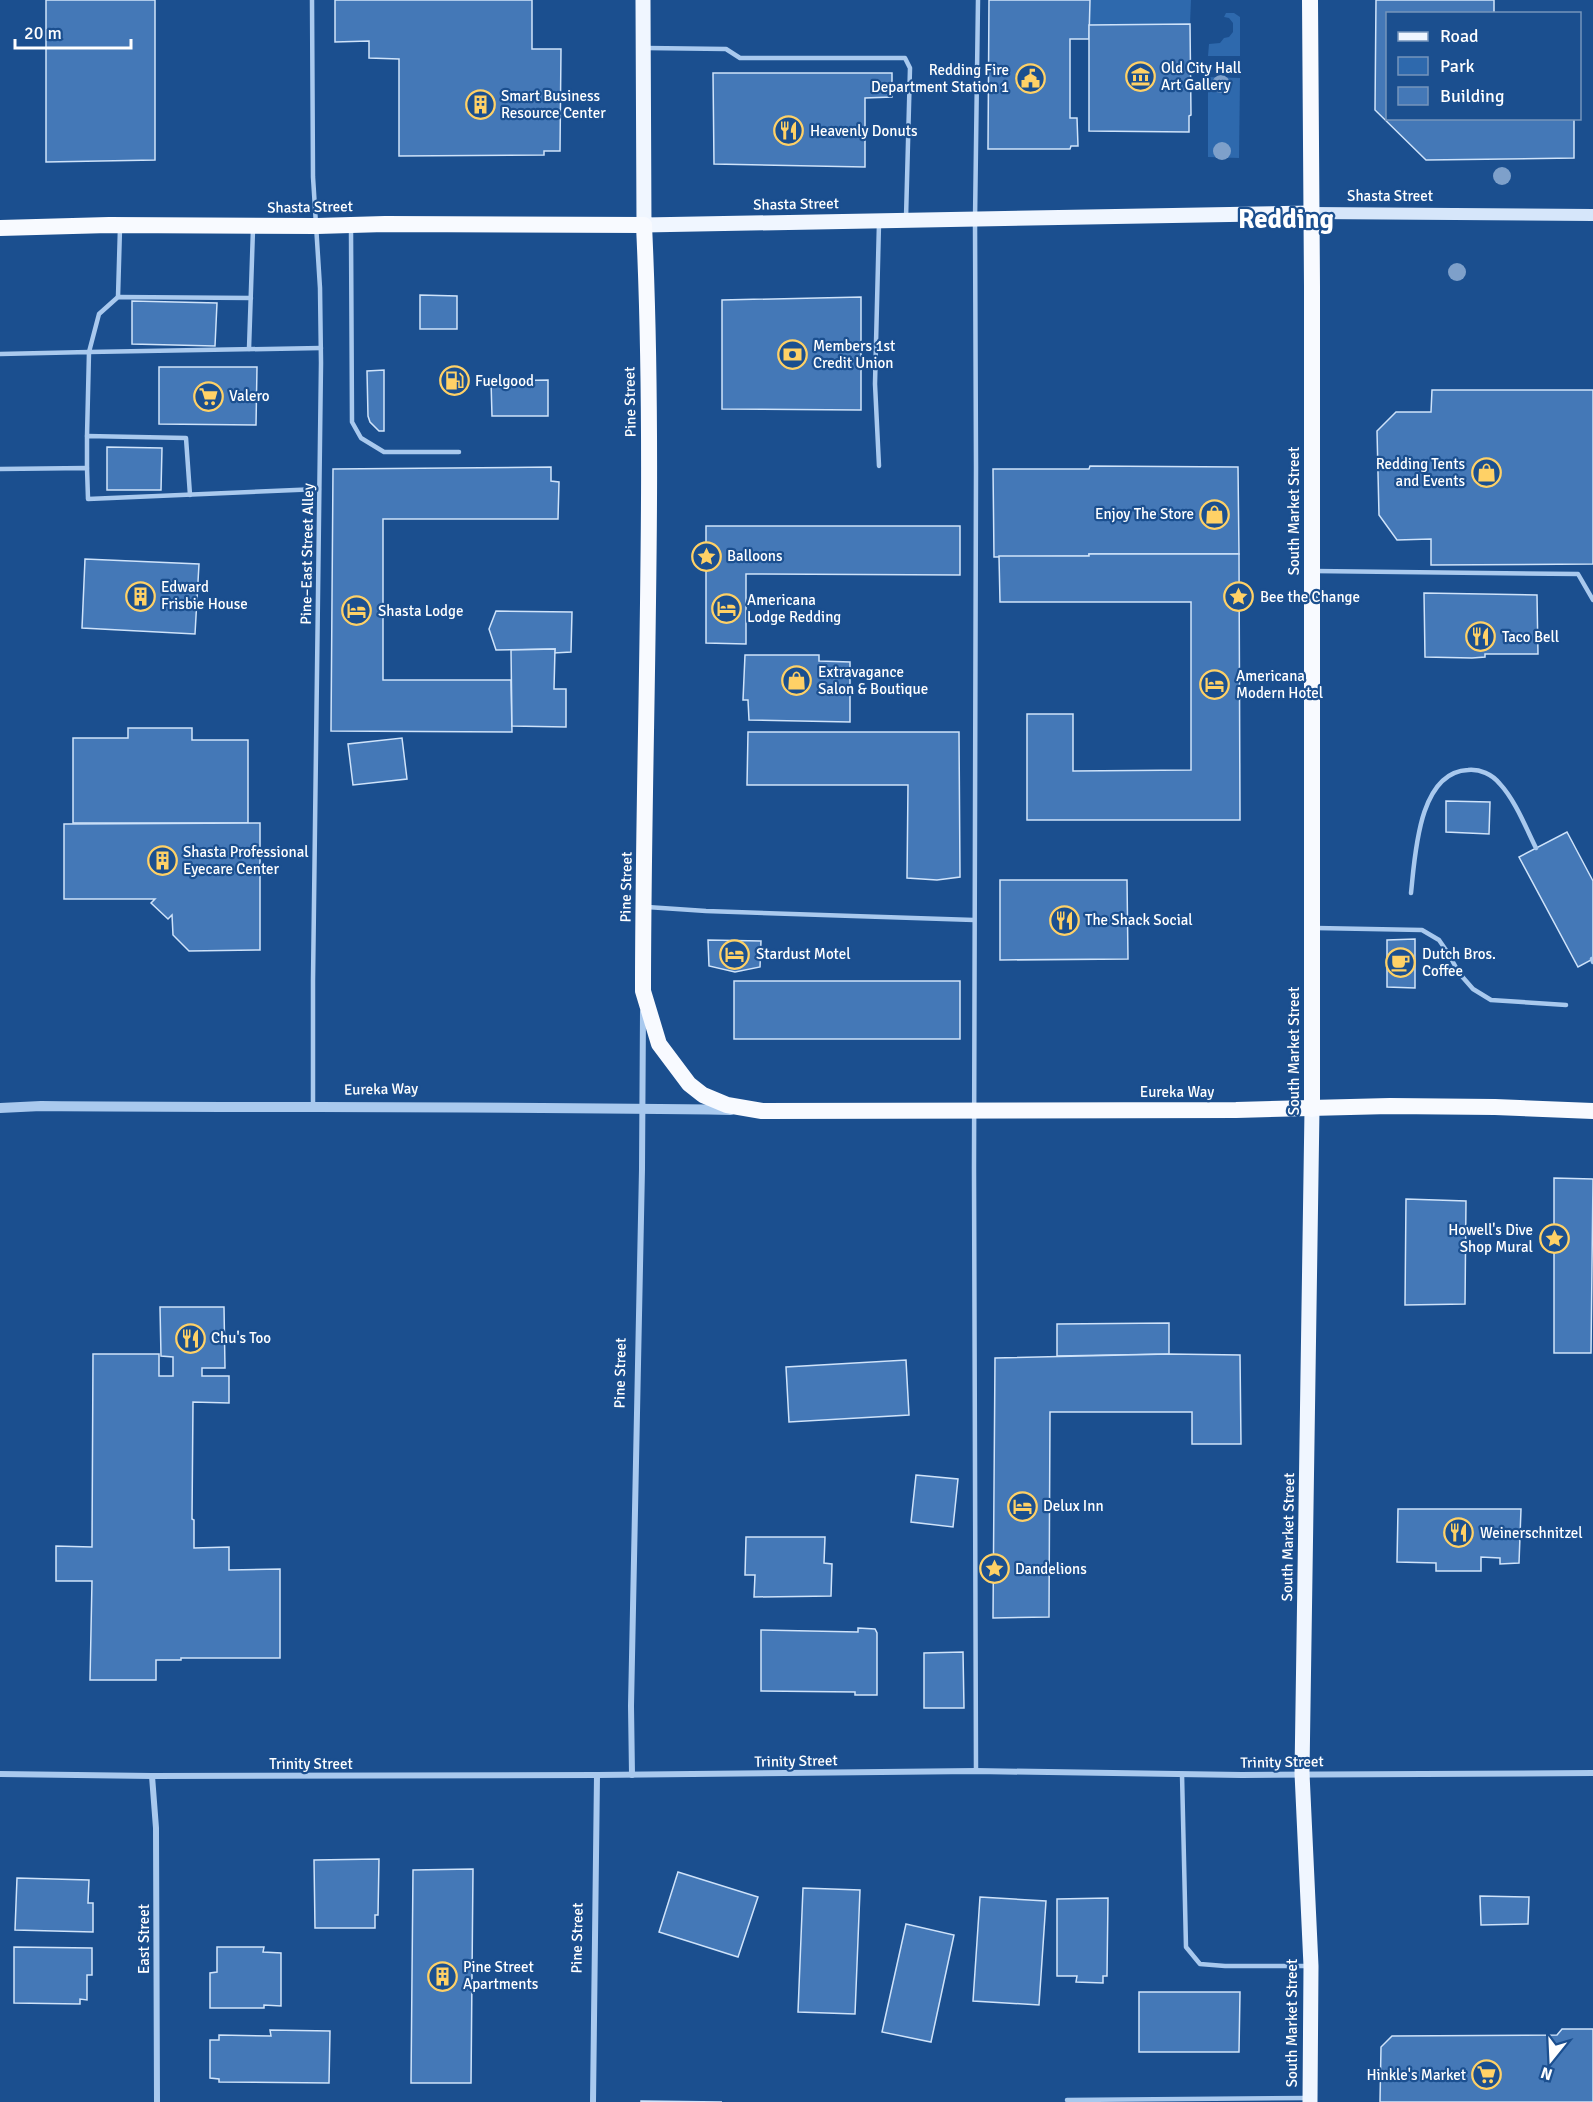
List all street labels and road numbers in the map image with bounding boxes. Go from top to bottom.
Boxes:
street label: Shasta Street [1347,187,1433,205]
street label: Shasta Street [753,194,839,214]
street label: Shasta Street [267,197,353,217]
street label: Pine Street [620,367,640,437]
street label: South Market Street [1285,447,1303,575]
street label: Pine–East Street Alley [297,483,317,625]
street label: Pine Street [616,852,636,922]
street label: South Market Street [1285,987,1303,1115]
street label: Eureka Way [344,1079,418,1099]
street label: Eureka Way [1140,1083,1214,1101]
street label: Pine Street [610,1338,630,1408]
street label: South Market Street [1278,1473,1298,1601]
street label: Trinity Street [754,1751,838,1771]
street label: Trinity Street [1240,1752,1324,1772]
street label: Trinity Street [269,1755,353,1773]
street label: Pine Street [567,1903,587,1973]
street label: East Street [135,1904,153,1974]
street label: South Market Street [1283,1959,1301,2087]

